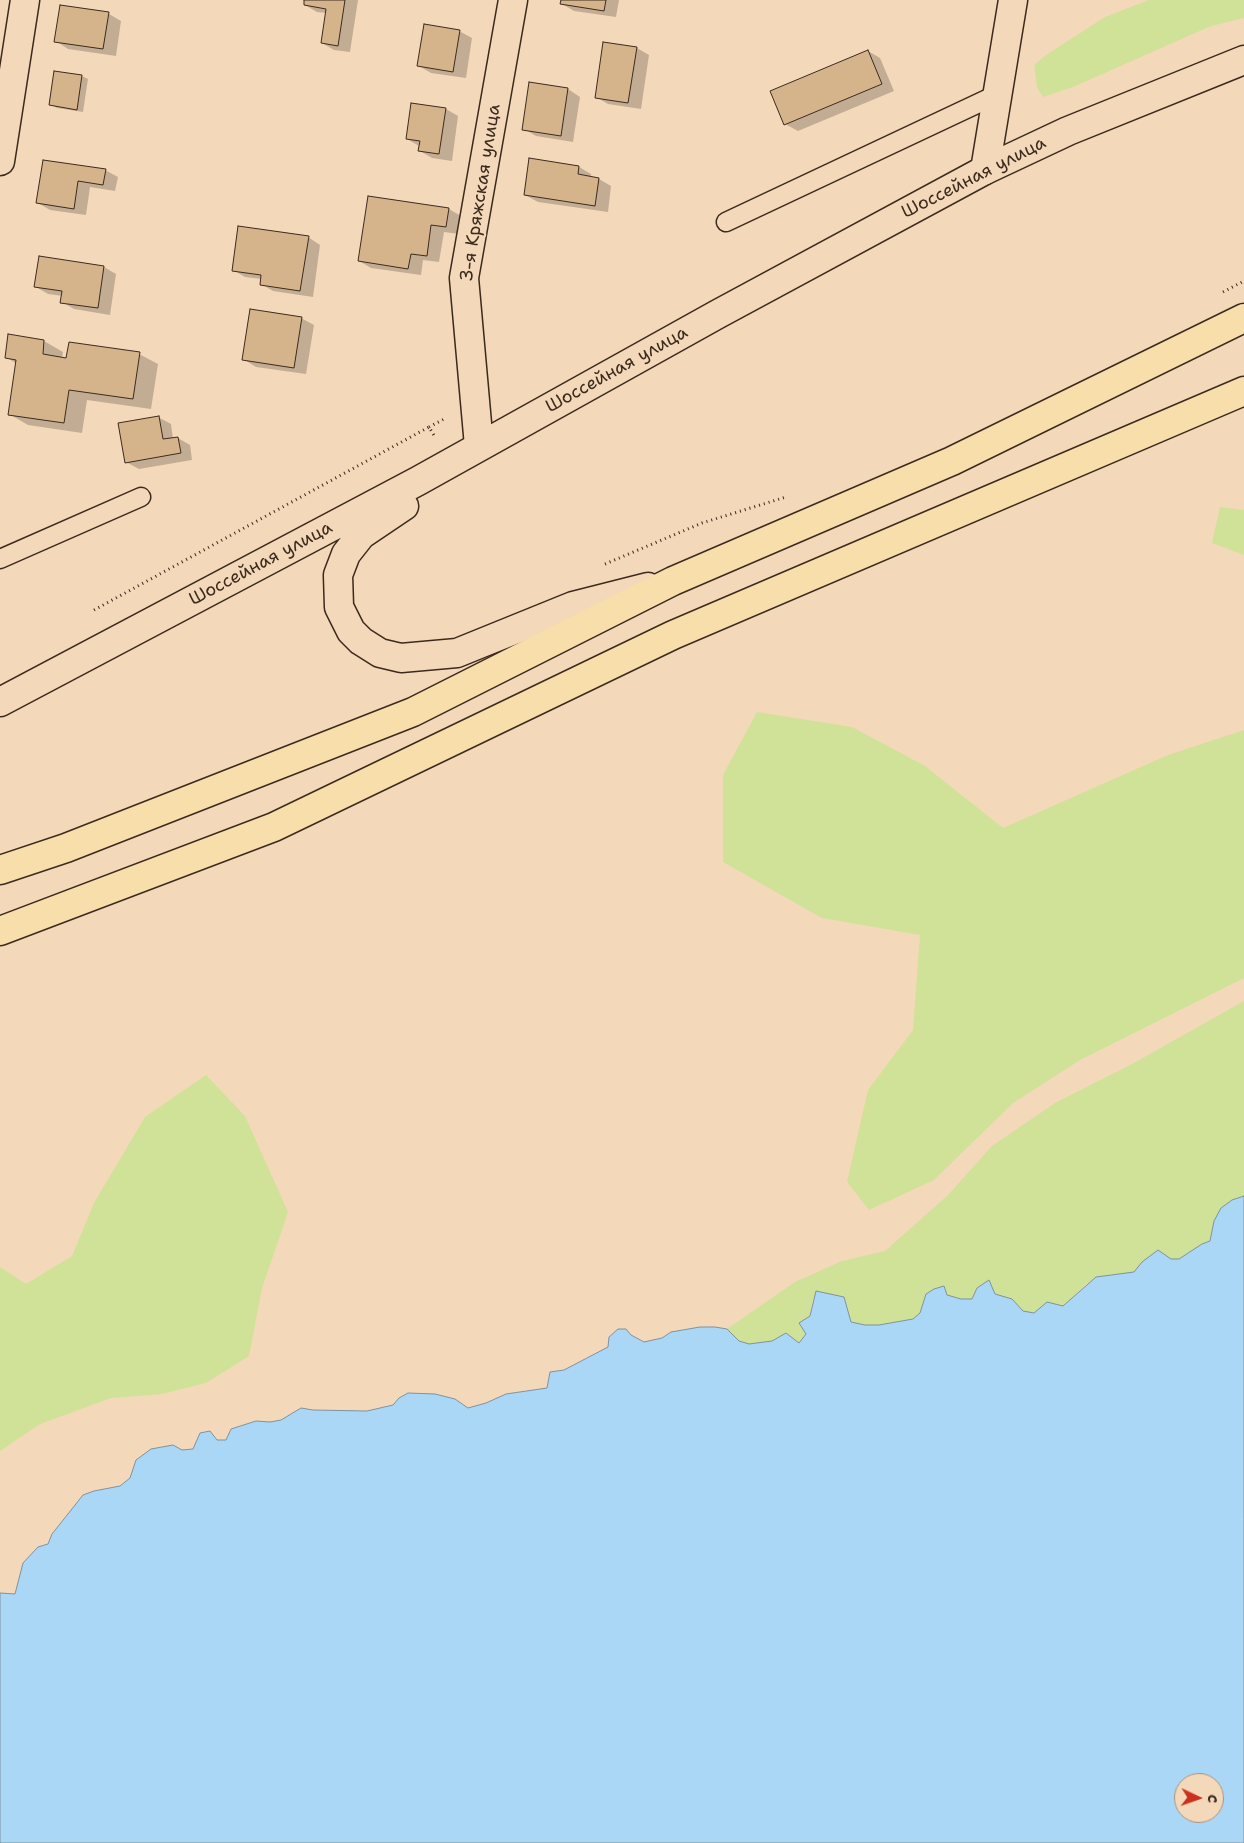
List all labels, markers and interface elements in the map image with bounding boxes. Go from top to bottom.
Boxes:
street label: 3-я Кряжская улица [456,103,506,283]
street label: Шоссейная улица [898,132,1050,224]
street label: Шоссейная улица [542,322,692,418]
street label: Шоссейная улица [186,517,336,611]
north arrow [1174,1773,1224,1823]
text: С [1204,1794,1222,1803]

